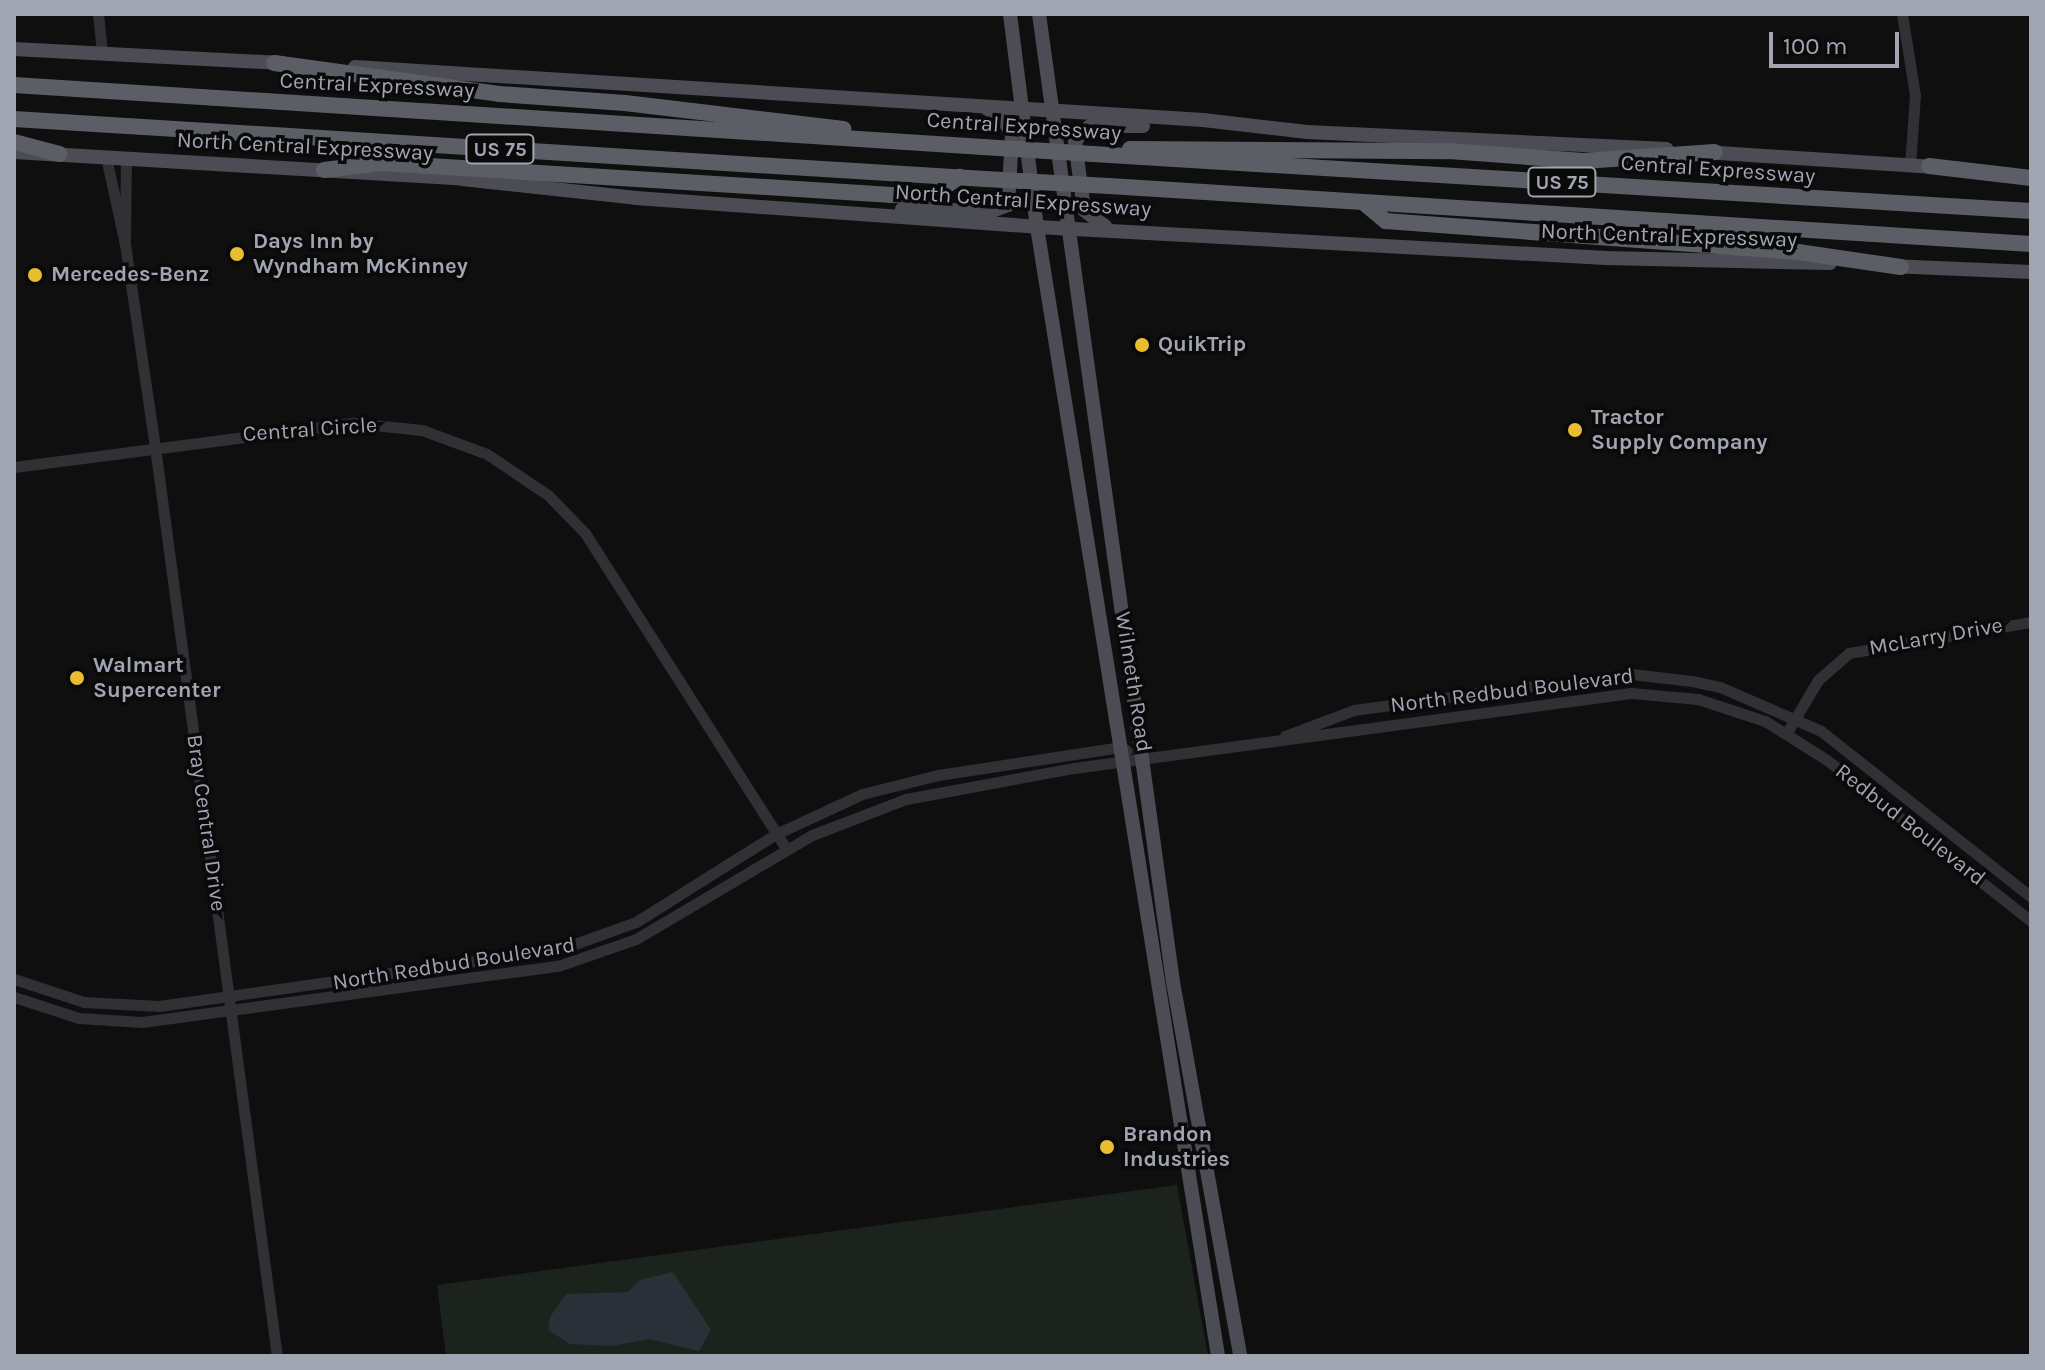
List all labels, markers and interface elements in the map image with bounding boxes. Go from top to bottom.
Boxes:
scale bar [1773,16,1903,66]
text: 100 m [1783,32,1848,60]
street label: Central Expressway [279,68,475,104]
street label: Central Expressway [926,107,1122,147]
street label: North Central Expressway [176,127,434,167]
road number: US 75 [464,133,536,165]
street label: Central Expressway [1620,150,1816,190]
road number: US 75 [1526,166,1598,198]
street label: North Central Expressway [894,179,1152,223]
street label: North Central Expressway [1540,218,1798,254]
place label: Days Inn by Wyndham McKinney [253,228,468,280]
marker: Days Inn by Wyndham McKinney [228,245,246,263]
place label: Mercedes-Benz [51,262,209,288]
marker: Mercedes-Benz [26,266,44,284]
place label: QuikTrip [1158,332,1246,358]
marker: QuikTrip [1133,336,1151,354]
place label: Tractor Supply Company [1591,404,1767,456]
street label: Central Circle [242,412,378,448]
marker: Tractor Supply Company [1566,421,1584,439]
street label: Wilmeth Road [1109,610,1157,754]
street label: McLarry Drive [1867,612,2005,662]
place label: Walmart Supercenter [93,652,221,704]
street label: North Redbud Boulevard [1389,663,1635,719]
marker: Walmart Supercenter [68,669,86,687]
street label: Bray Central Drive [181,733,231,913]
street label: Redbud Boulevard [1830,758,1990,892]
street label: North Redbud Boulevard [331,932,577,996]
place label: Brandon Industries [1123,1121,1230,1172]
marker: Brandon Industries [1098,1138,1116,1156]

